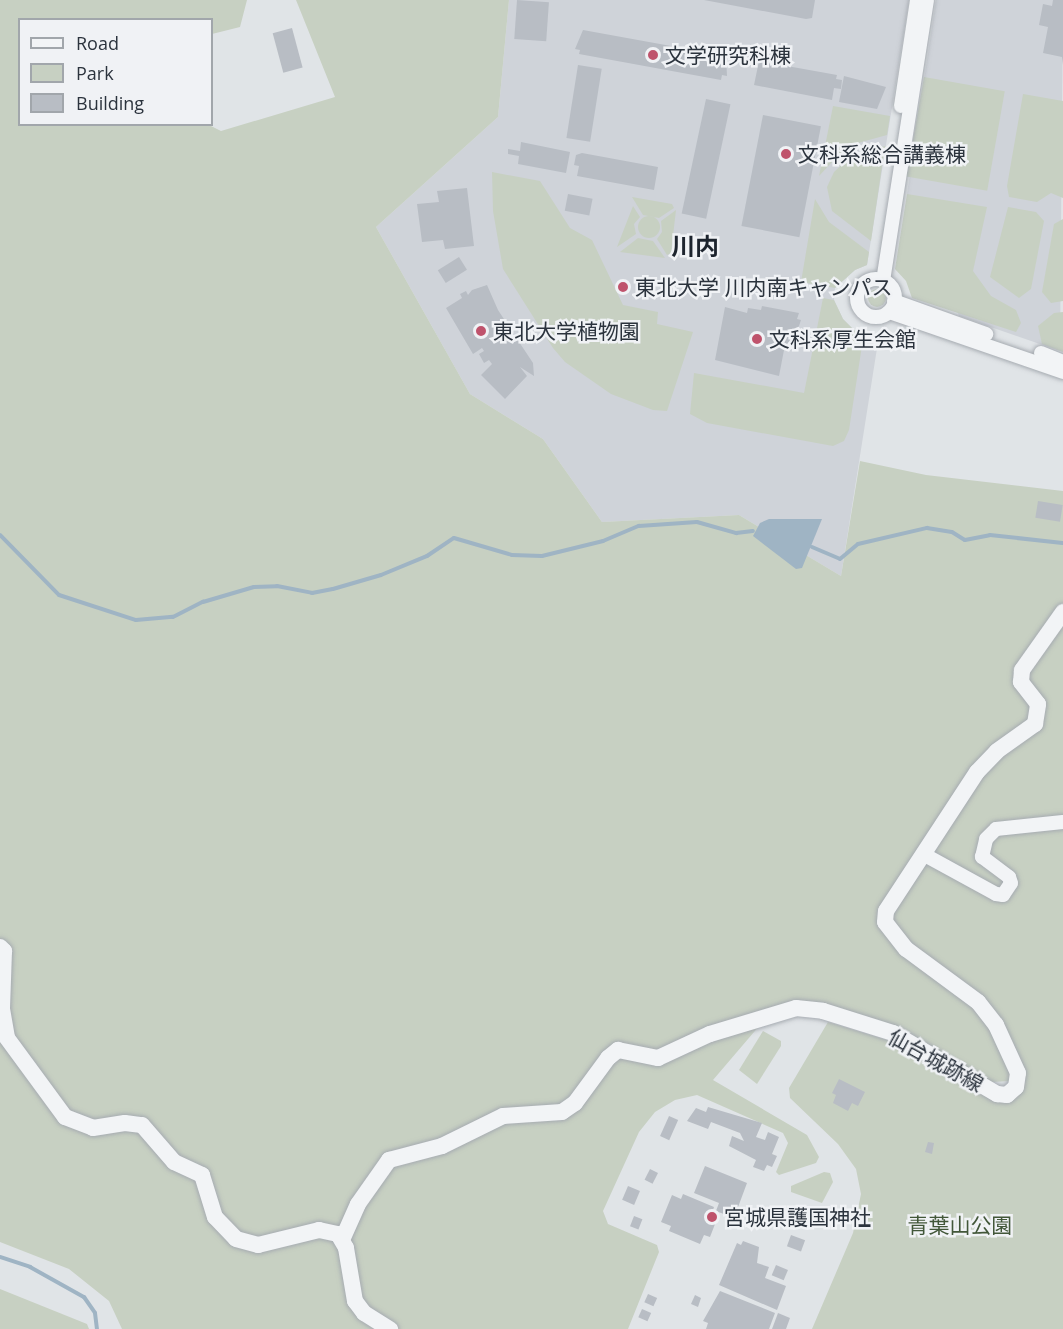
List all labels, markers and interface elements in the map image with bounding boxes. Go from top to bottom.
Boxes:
legend [18,18,213,126]
text: Road [76,31,119,55]
place label: 文学研究科棟 [665,42,791,68]
marker: 文学研究科棟 [646,48,660,62]
text: Park [76,61,114,85]
text: Building [76,91,144,115]
place label: 文科系総合講義棟 [798,141,966,167]
marker: 文科系総合講義棟 [779,147,793,161]
district label: 川内 [671,232,719,260]
place label: 東北大学 川内南キャンパス [635,274,892,300]
marker: 東北大学 川内南キャンパス [616,280,630,294]
place label: 東北大学植物園 [493,318,640,344]
marker: 東北大学植物園 [474,324,488,338]
place label: 文科系厚生会館 [769,326,916,352]
marker: 文科系厚生会館 [750,332,764,346]
street label: 仙台城跡線 [884,1024,988,1096]
place label: 宮城県護国神社 [724,1204,871,1230]
marker: 宮城県護国神社 [705,1210,719,1224]
park label: 青葉山公園 [908,1212,1012,1238]

